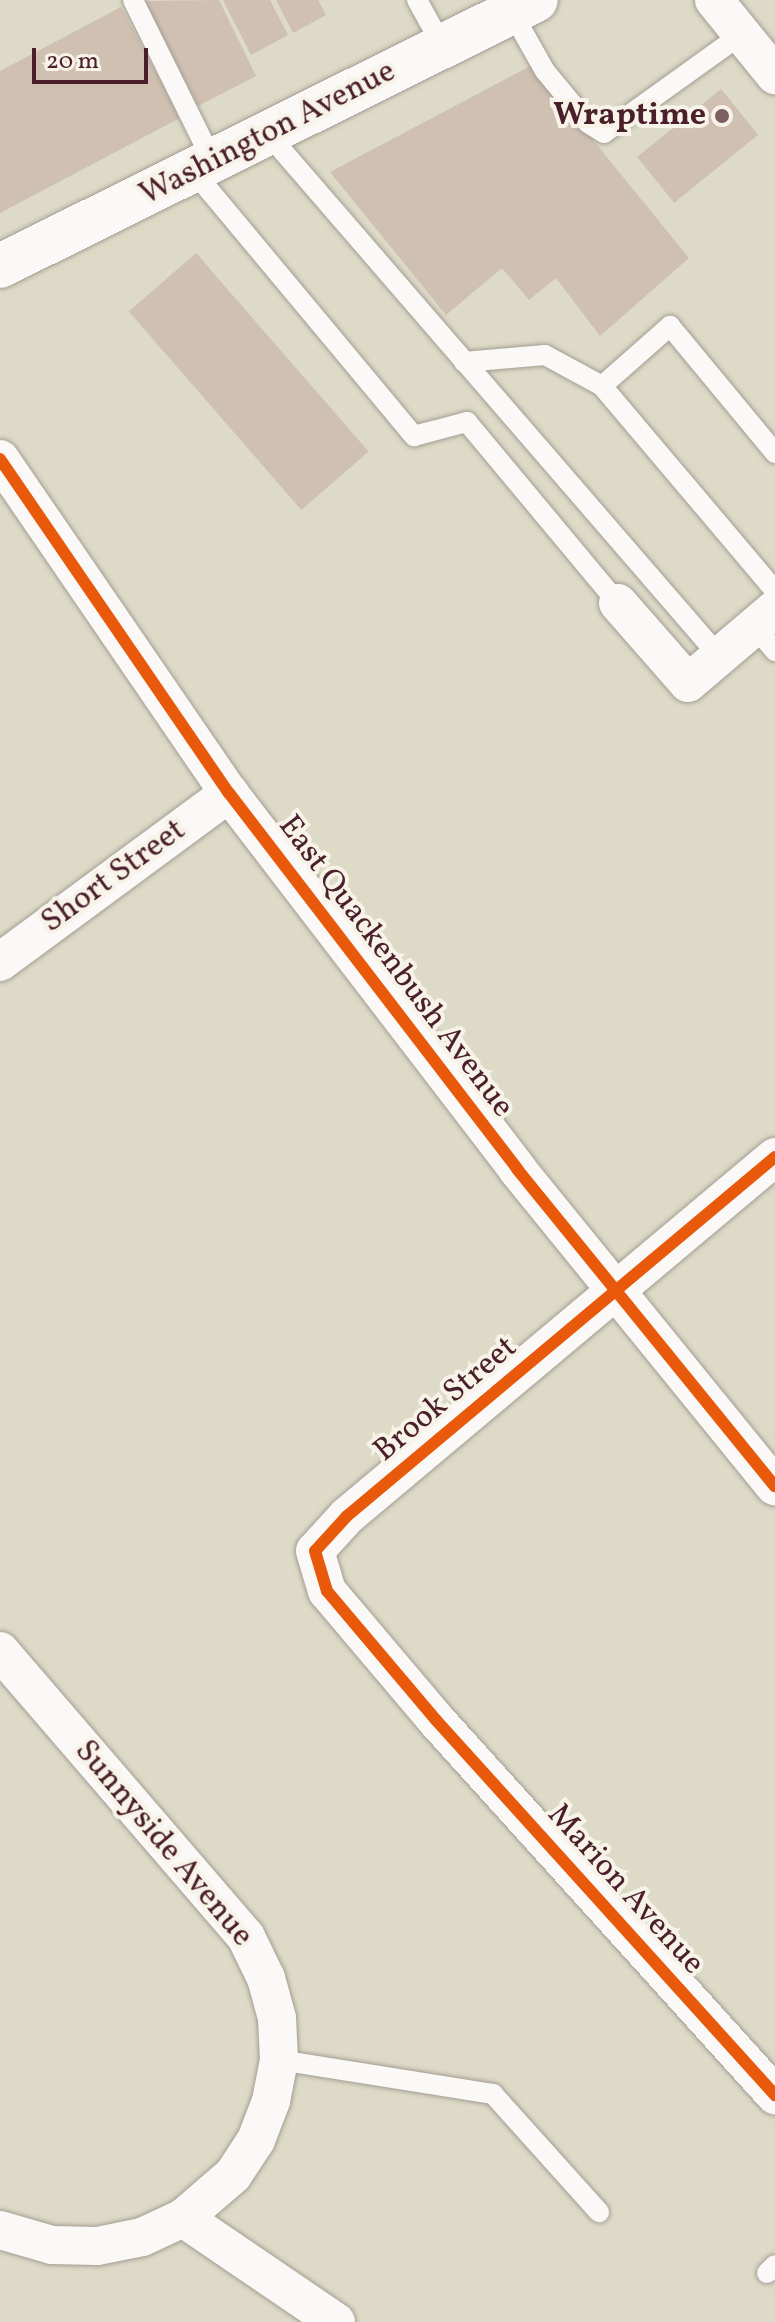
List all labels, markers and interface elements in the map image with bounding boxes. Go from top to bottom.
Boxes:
scale bar [36,32,152,82]
text: 20 m [46,45,99,79]
street label: Washington Avenue [134,53,402,215]
place label: Wraptime [553,97,706,135]
marker: Wraptime [713,107,731,125]
street label: East Quackenbush Avenue [269,808,521,1126]
street label: Short Street [34,812,194,942]
street label: Brook Street [367,1329,525,1471]
street label: Sunnyside Avenue [66,1733,260,1955]
street label: Marion Avenue [538,1797,712,1983]

